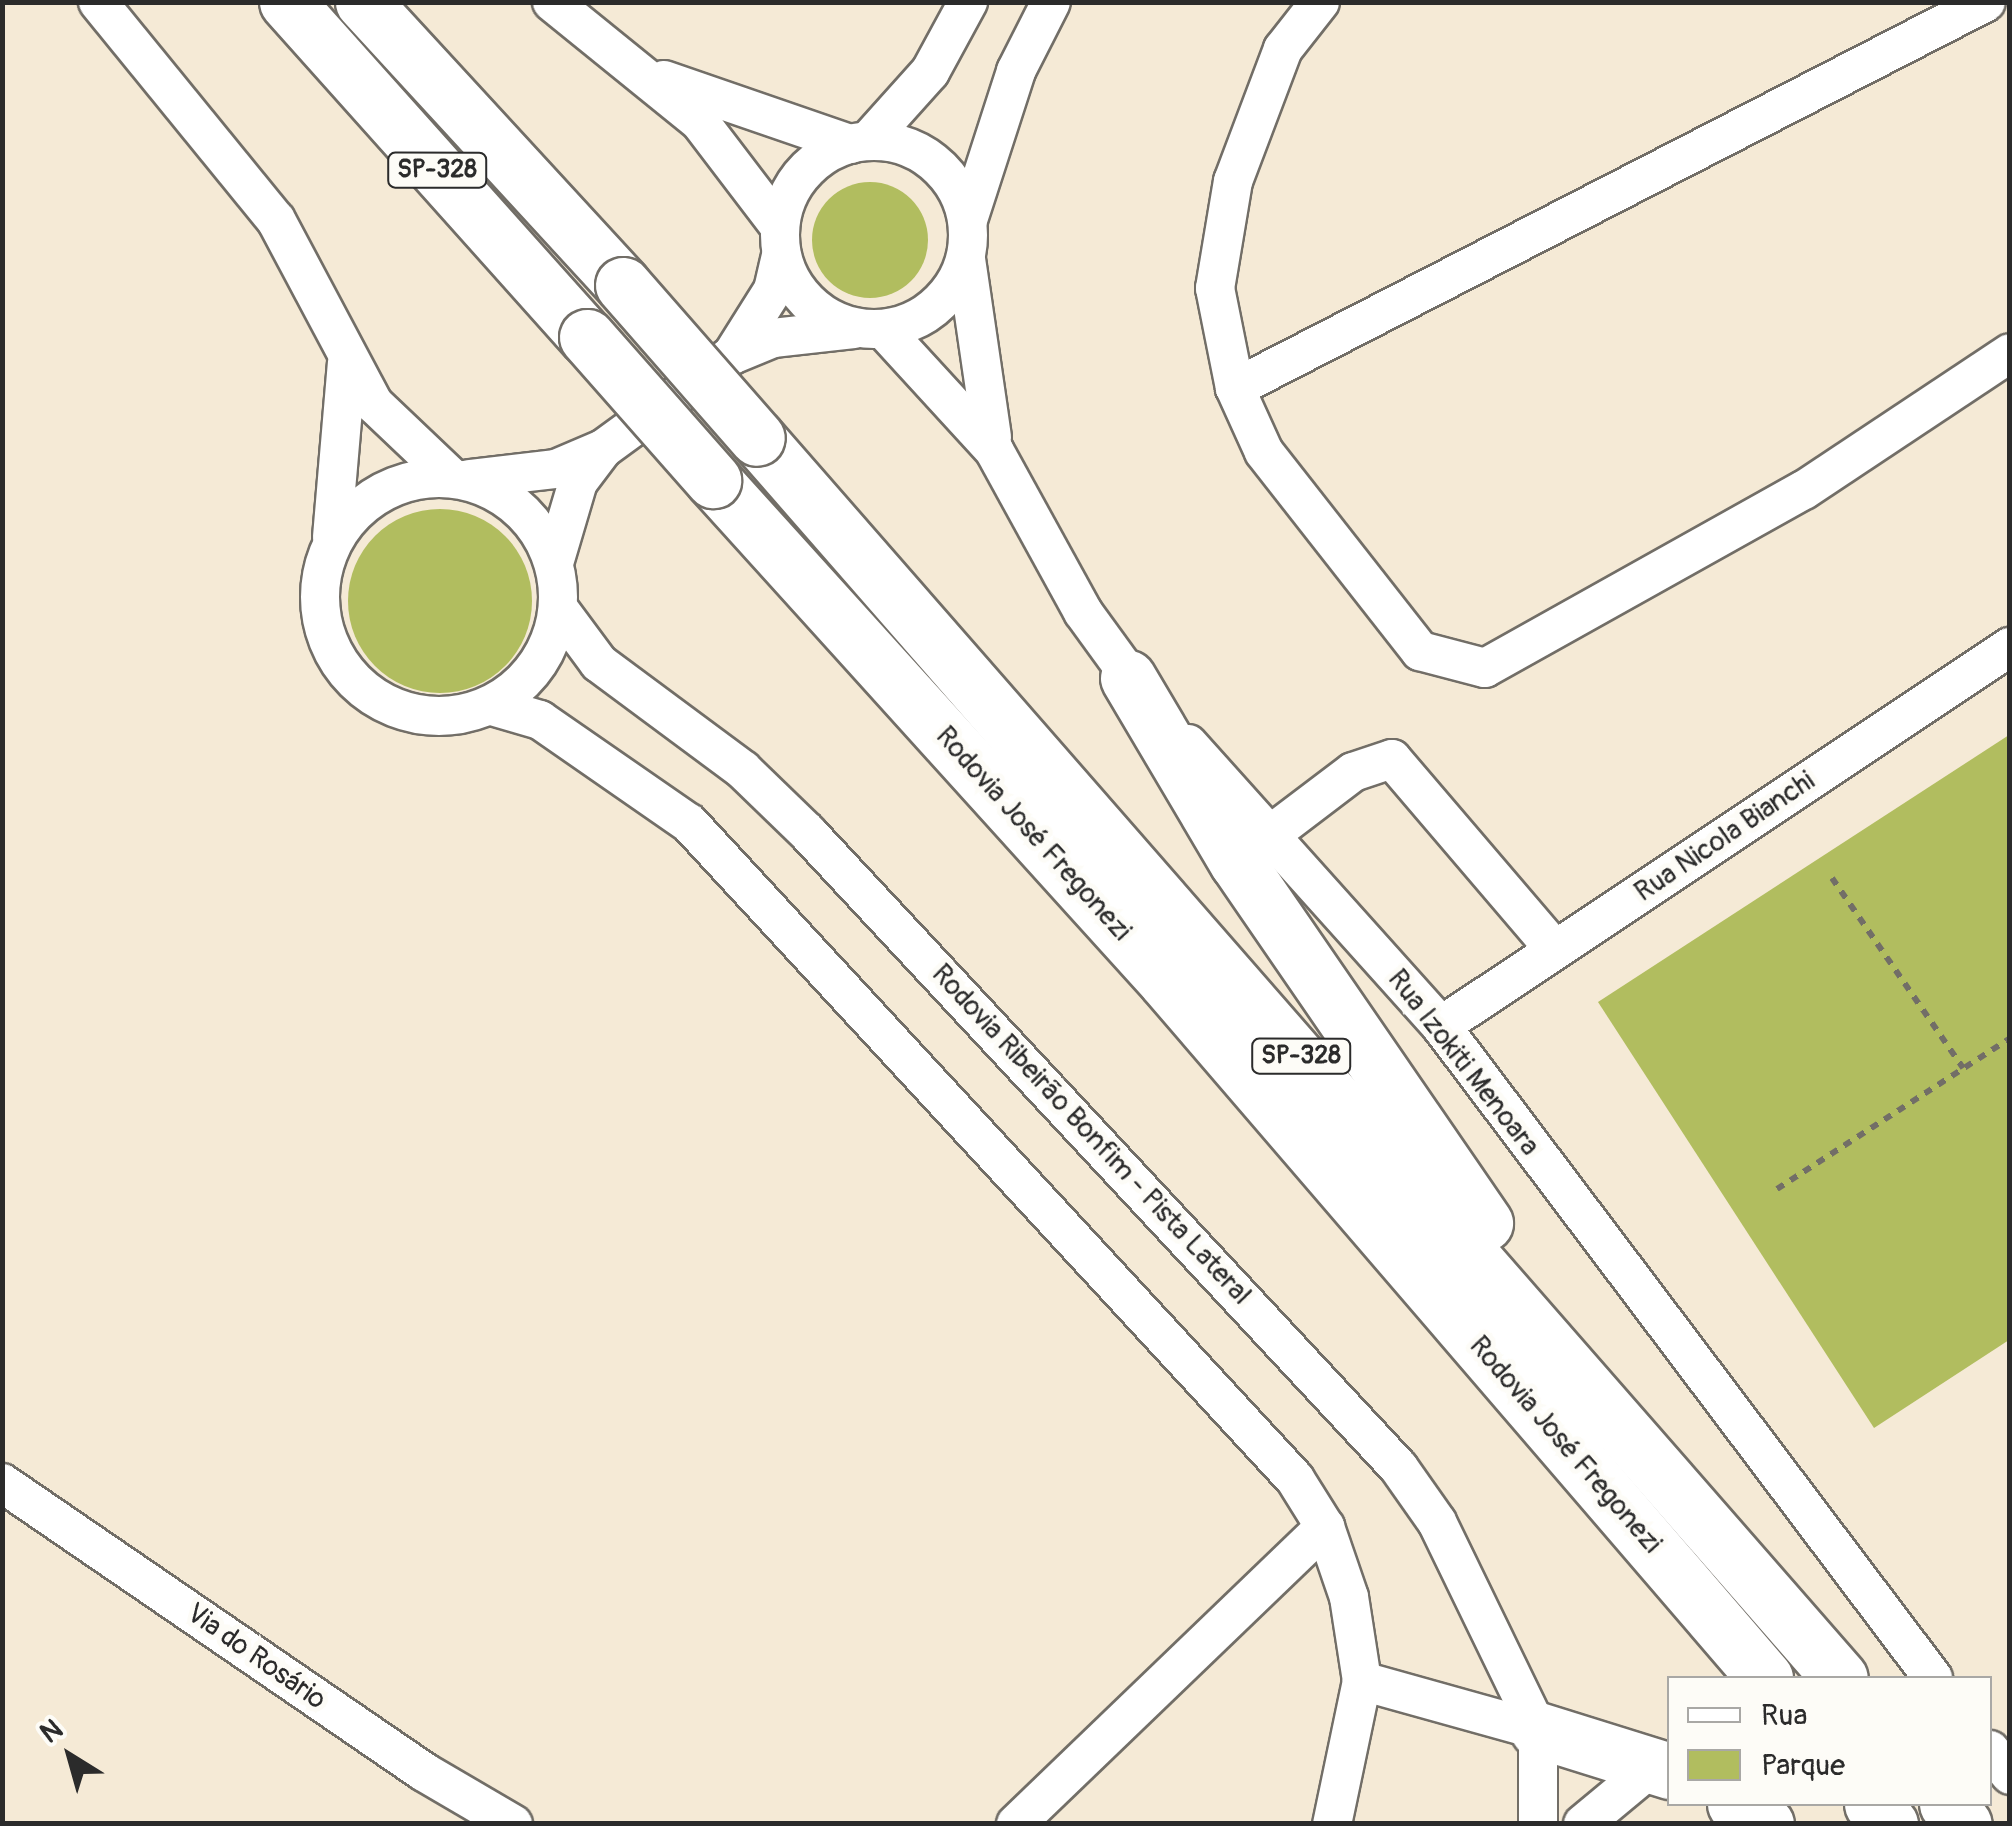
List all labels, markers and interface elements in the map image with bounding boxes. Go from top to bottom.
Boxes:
road number: SP-328 [387,150,487,190]
street label: Rodovia José Fregonezi [928,720,1138,948]
street label: Rua Nicola Bianchi [1629,764,1821,910]
street label: Rodovia Ribeirão Bonfim - Pista Lateral [924,958,1258,1312]
street label: Rua Izokiti Menoara [1380,963,1546,1163]
road number: SP-328 [1251,1036,1351,1076]
street label: Rodovia José Fregonezi [1462,1330,1668,1560]
street label: Via do Rosário [180,1597,332,1717]
legend [1667,1676,1992,1806]
text: Rua [1761,1697,1807,1734]
north arrow [20,1706,120,1806]
text: N [34,1712,70,1751]
text: Parque [1761,1747,1845,1784]

